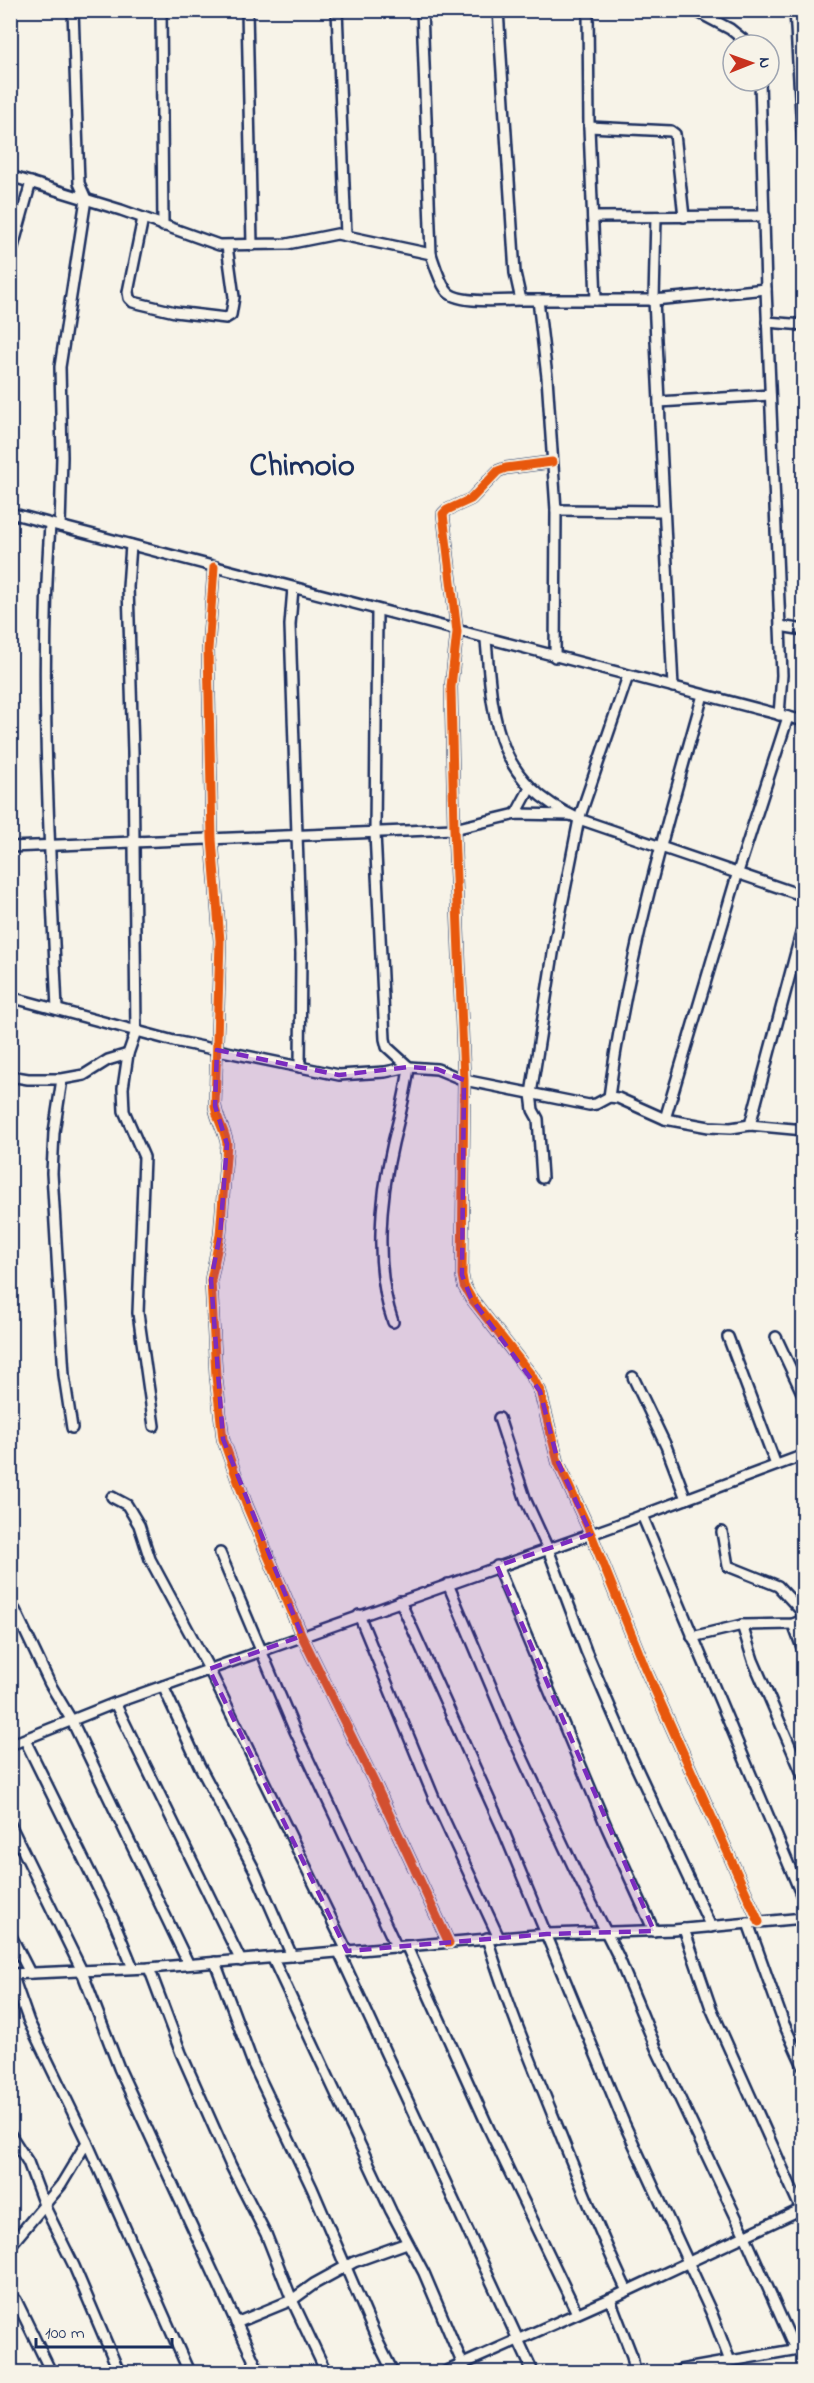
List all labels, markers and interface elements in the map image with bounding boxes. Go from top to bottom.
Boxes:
north arrow [721,33,781,93]
text: N [752,57,776,69]
district label: Chimoio [249,443,355,491]
scale bar [36,2311,172,2349]
text: 100 m [45,2321,85,2347]

